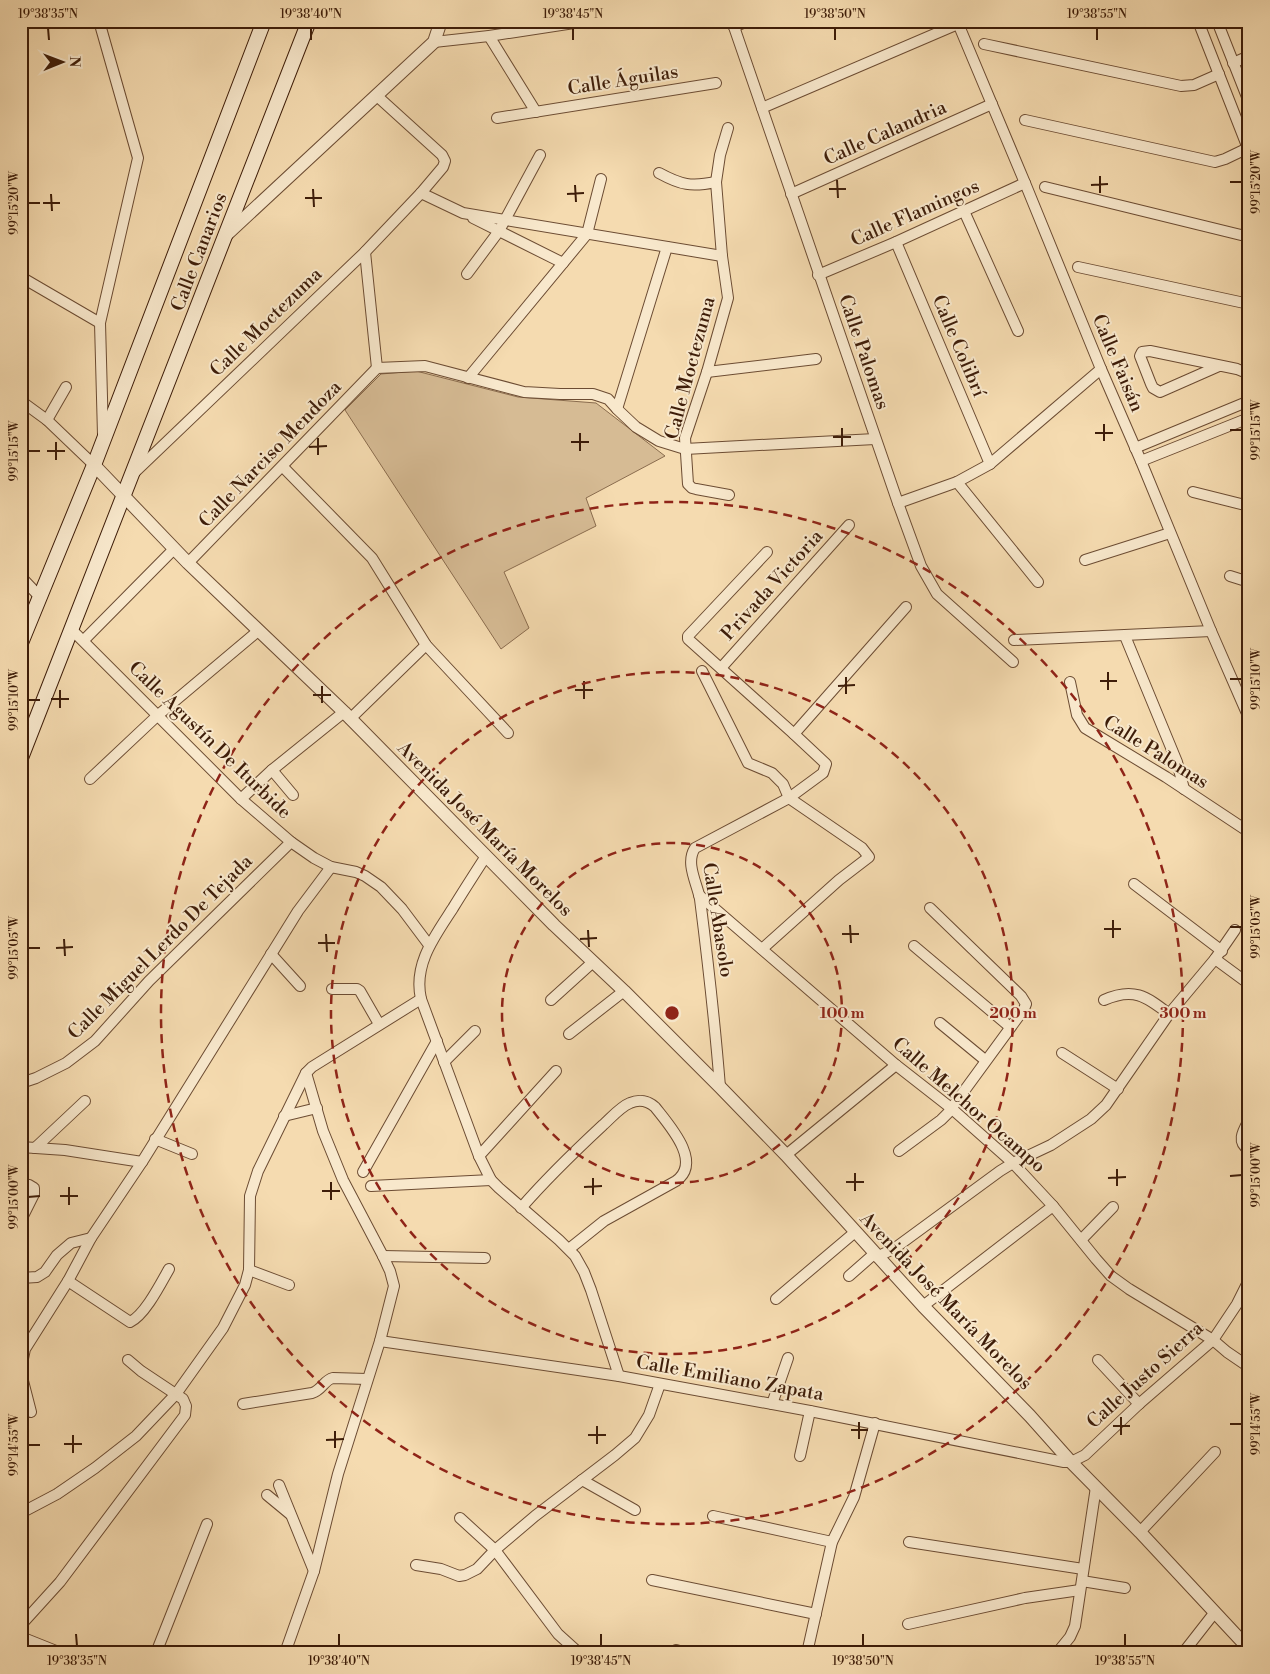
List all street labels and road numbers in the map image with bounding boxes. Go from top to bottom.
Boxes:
street label: Calle Águilas [566,58,680,101]
street label: Calle Calandria [820,95,950,171]
street label: Calle Flamingos [847,174,983,252]
street label: Calle Canarios [165,189,233,315]
street label: Calle Moctezuma [205,262,327,382]
street label: Calle Palomas [833,291,895,413]
street label: Calle Colibrí [927,291,992,401]
street label: Calle Moctezuma [659,294,721,442]
street label: Calle Faisán [1087,311,1149,415]
street label: Calle Narciso Mendoza [193,375,347,533]
street label: Privada Victoria [716,524,828,645]
street label: Calle Agustín De Iturbide [124,656,296,824]
street label: Calle Palomas [1099,710,1213,794]
street label: Avenida José María Morelos [392,736,578,922]
street label: Calle Miguel Lerdo De Tejada [63,849,258,1044]
street label: Calle Abasolo [697,861,739,979]
street label: Calle Melchor Ocampo [887,1032,1051,1178]
street label: Avenida José María Morelos [854,1206,1037,1395]
street label: Calle Justo Sierra [1082,1316,1209,1434]
street label: Calle Emiliano Zapata [634,1350,826,1406]

